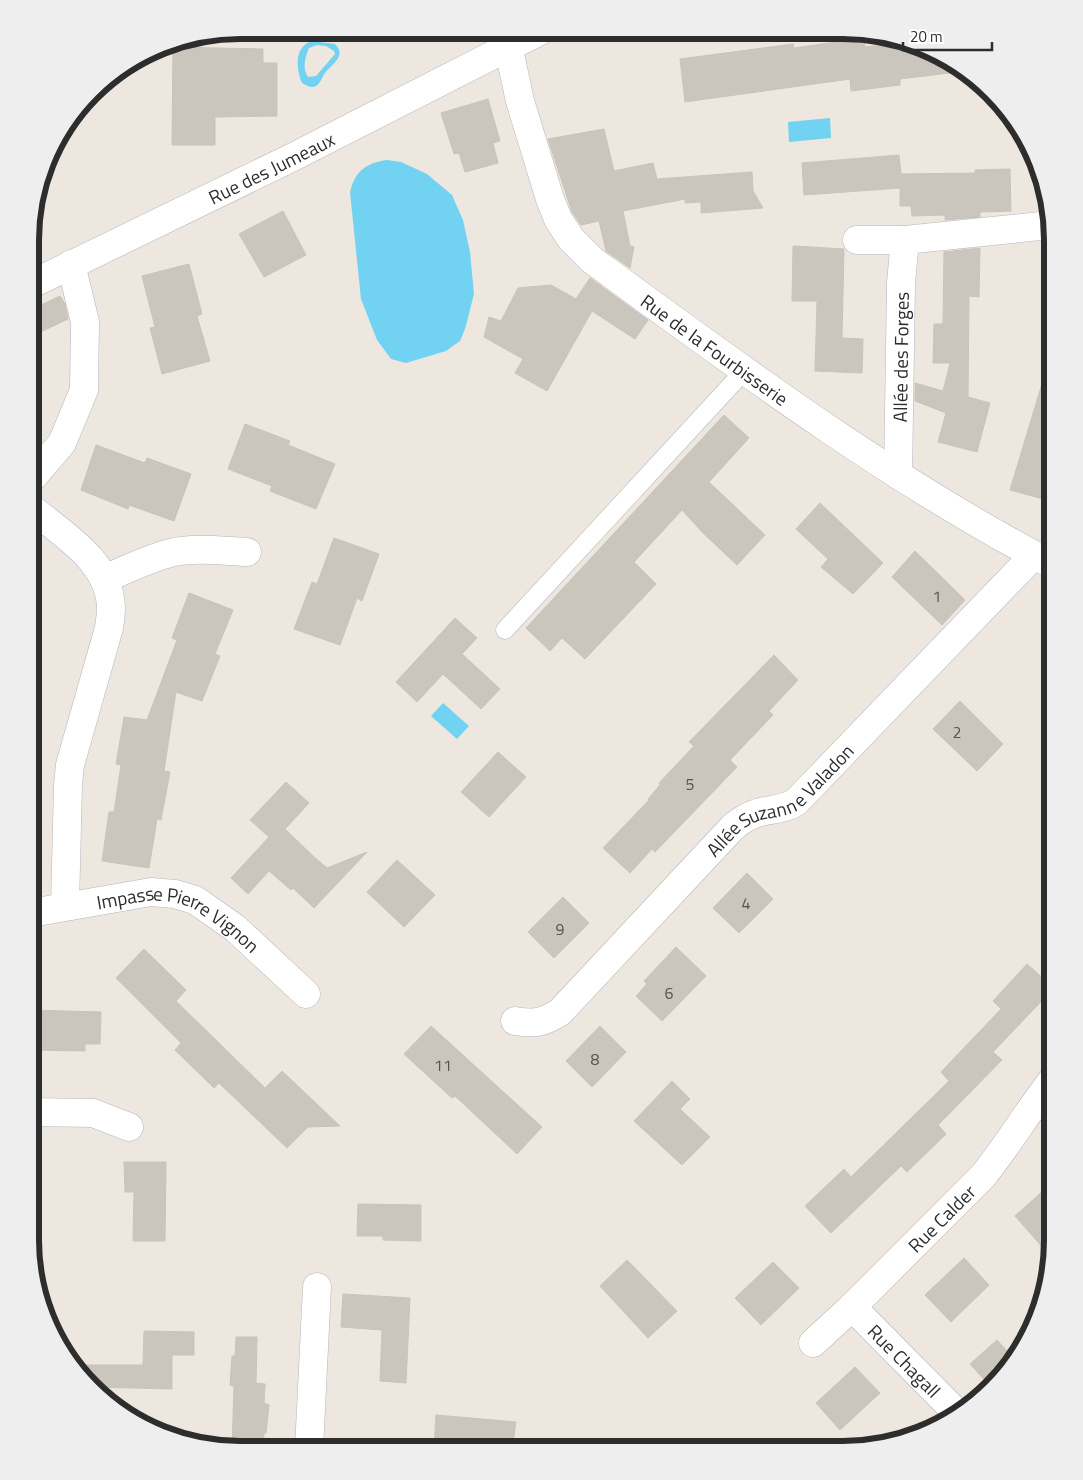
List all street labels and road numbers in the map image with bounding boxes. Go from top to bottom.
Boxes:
street label: Rue des Jumeaux [203,124,340,211]
street label: Rue de la Fourbisserie [635,286,795,412]
street label: Allée des Forges [884,291,915,423]
street label: Allée Suzanne Valadon [699,736,860,862]
street label: Impasse Pierre Vignon [94,877,267,959]
street label: Rue Calder [900,1177,982,1259]
street label: Rue Chagall [862,1317,948,1404]

